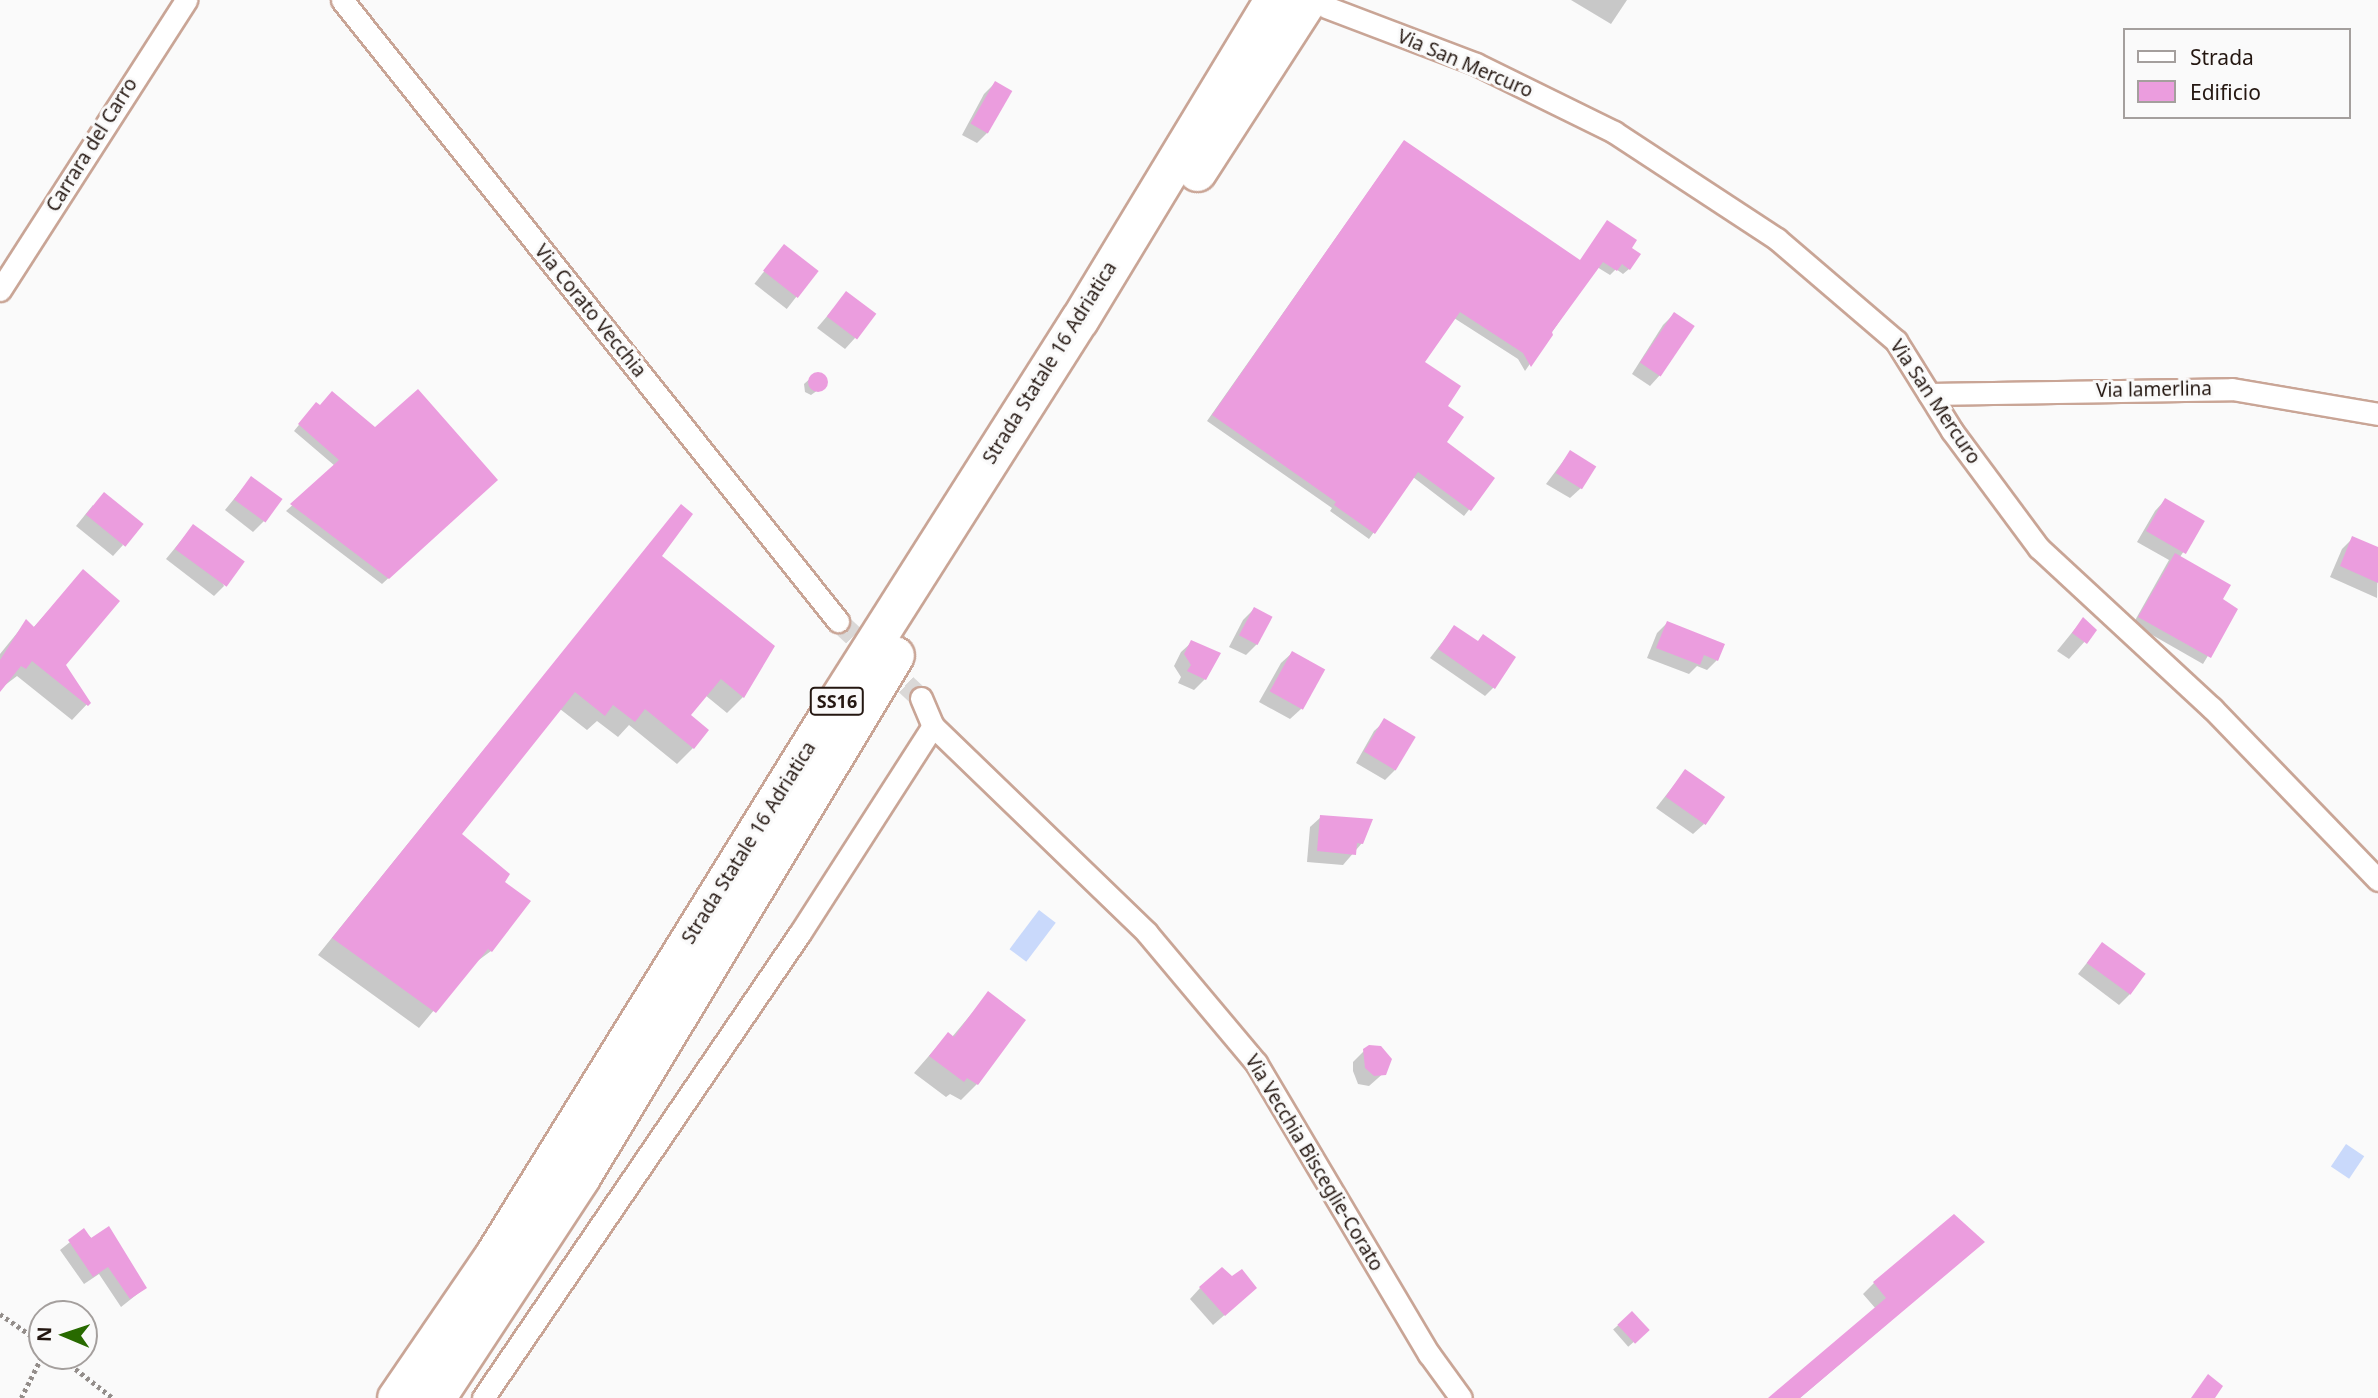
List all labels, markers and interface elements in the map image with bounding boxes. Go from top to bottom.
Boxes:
street label: Via San Mercuro [1394,25,1536,103]
legend [2122,28,2350,119]
text: Strada [2190,43,2254,71]
street label: Carrara del Carro [42,74,142,216]
text: Edificio [2190,78,2261,106]
street label: Via Corato Vecchia [530,240,650,382]
street label: Strada Statale 16 Adriatica [978,258,1122,468]
street label: Via San Mercuro [1885,336,1985,468]
street label: Via lamerlina [2096,378,2212,402]
road number: SS16 [809,686,865,716]
street label: Strada Statale 16 Adriatica [677,738,821,948]
street label: Via Vecchia Bisceglie-Corato [1240,1051,1388,1275]
north arrow [28,1300,98,1370]
text: N [31,1326,57,1343]

